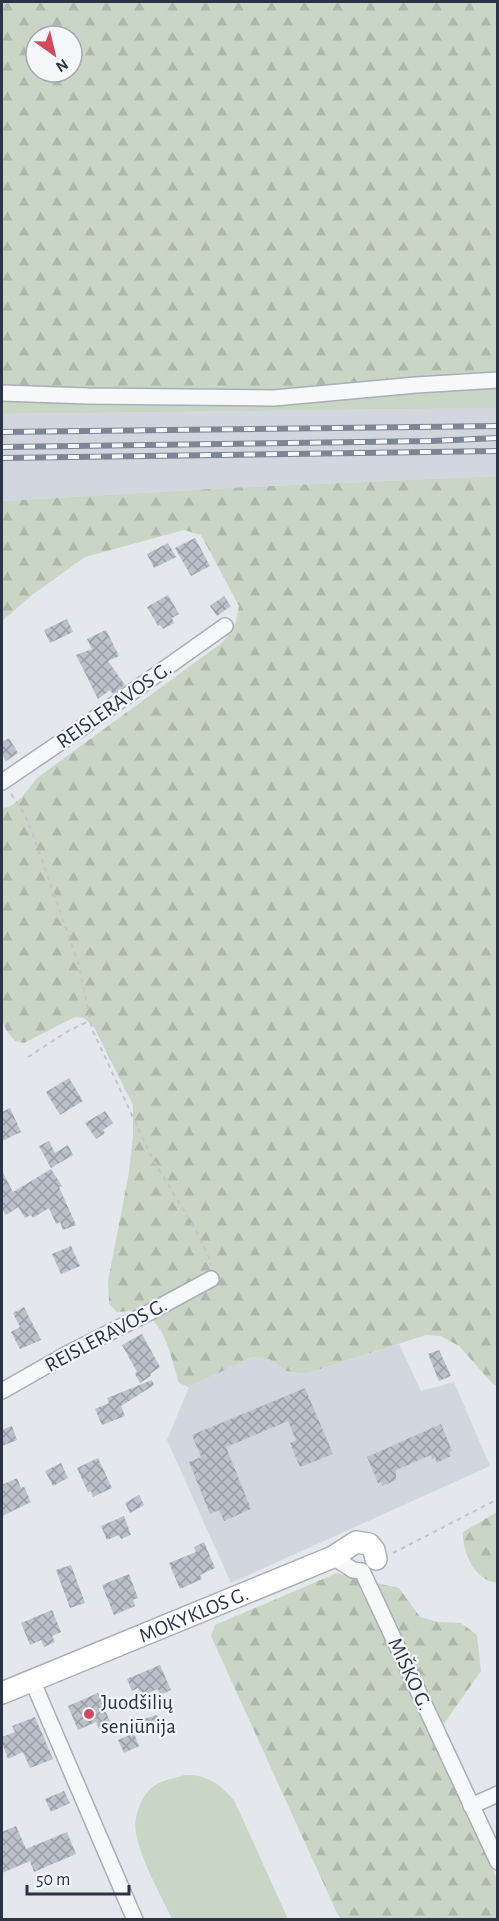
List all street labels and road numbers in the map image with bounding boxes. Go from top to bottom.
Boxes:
street label: REISLERAVOS G. [53,658,175,752]
street label: REISLERAVOS G. [41,1294,171,1376]
street label: MOKYKLOS G. [136,1583,251,1646]
street label: MIŠKO G. [384,1634,438,1713]

